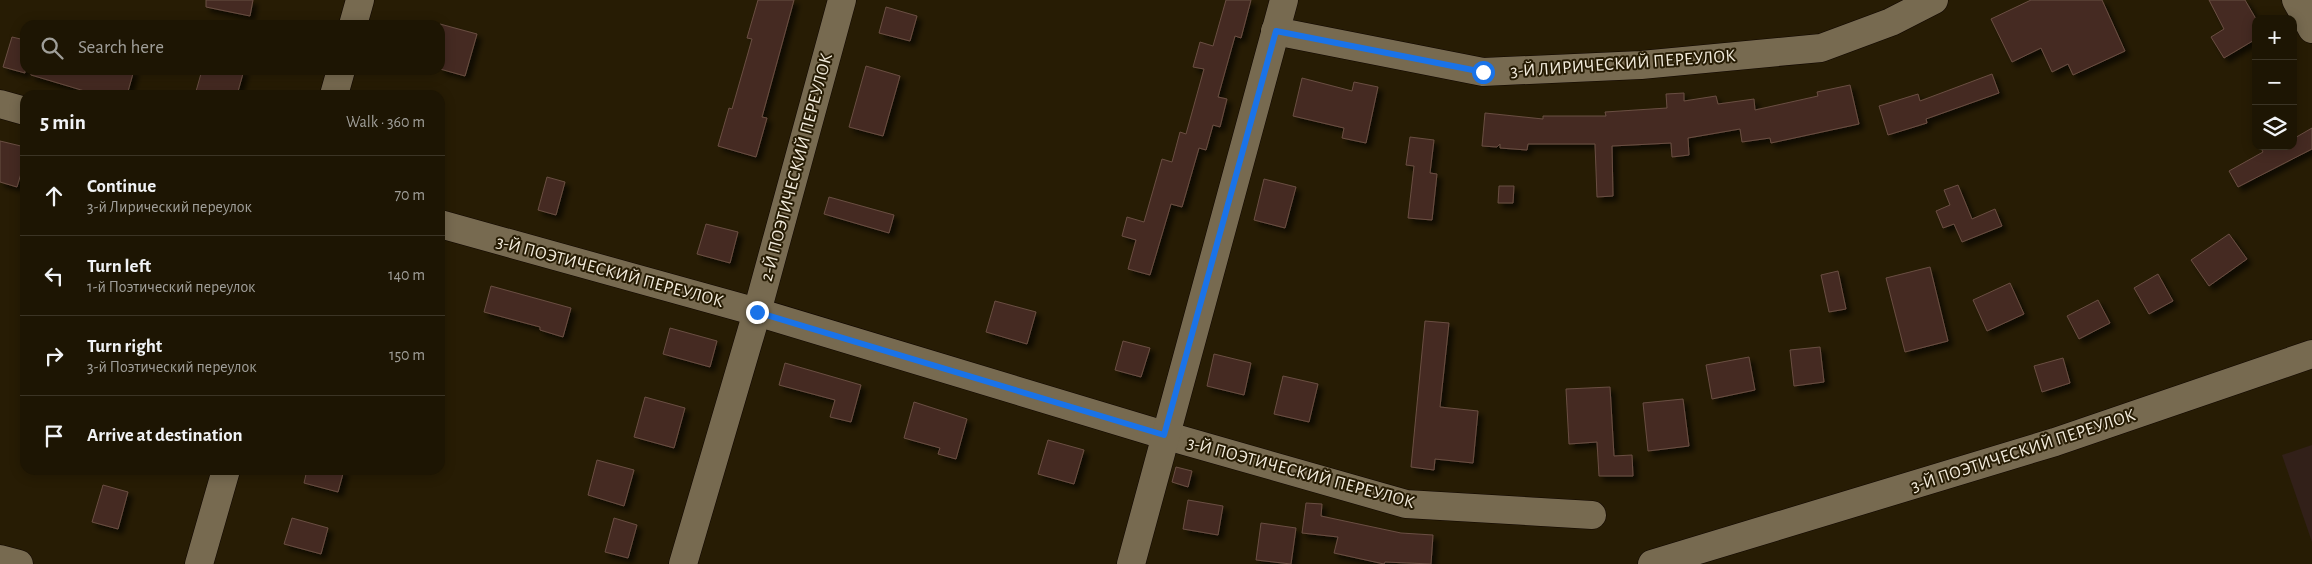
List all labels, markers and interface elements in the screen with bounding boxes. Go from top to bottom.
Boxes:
map controls [2252,15,2297,150]
button: + [2252,15,2297,60]
search box [20,20,445,75]
icon: search [38,34,66,62]
text: Search here [78,38,164,57]
street label: 3-Й ЛИРИЧЕСКИЙ ПЕРЕУЛОК [1510,45,1737,81]
street label: 2-Й ПОЭТИЧЕСКИЙ ПЕРЕУЛОК [756,50,836,283]
button: − [2252,60,2297,105]
route start [1472,61,1495,84]
button: layers [2252,105,2297,150]
text: 5 min [40,112,86,133]
text: Walk · 360 m [346,114,425,130]
text: Continue [87,177,156,196]
icon: ahead [40,182,68,210]
text: 70 m [394,187,425,203]
text: 3-й Лирический переулок [87,199,252,215]
street label: 3-Й ПОЭТИЧЕСКИЙ ПЕРЕУЛОК [494,231,726,311]
text: Turn left [87,257,151,276]
icon: left [40,262,68,290]
text: 140 m [388,267,425,283]
text: 1-й Поэтический переулок [87,279,255,295]
route end [746,301,769,324]
text: Turn right [87,337,162,356]
icon: right [40,342,68,370]
text: 150 m [389,347,425,363]
text: 3-й Поэтический переулок [87,359,257,375]
street label: 3-Й ПОЭТИЧЕСКИЙ ПЕРЕУЛОК [1908,404,2138,496]
icon: arrive [40,422,68,450]
text: Arrive at destination [87,426,243,445]
street label: 3-Й ПОЭТИЧЕСКИЙ ПЕРЕУЛОК [1185,432,1417,512]

